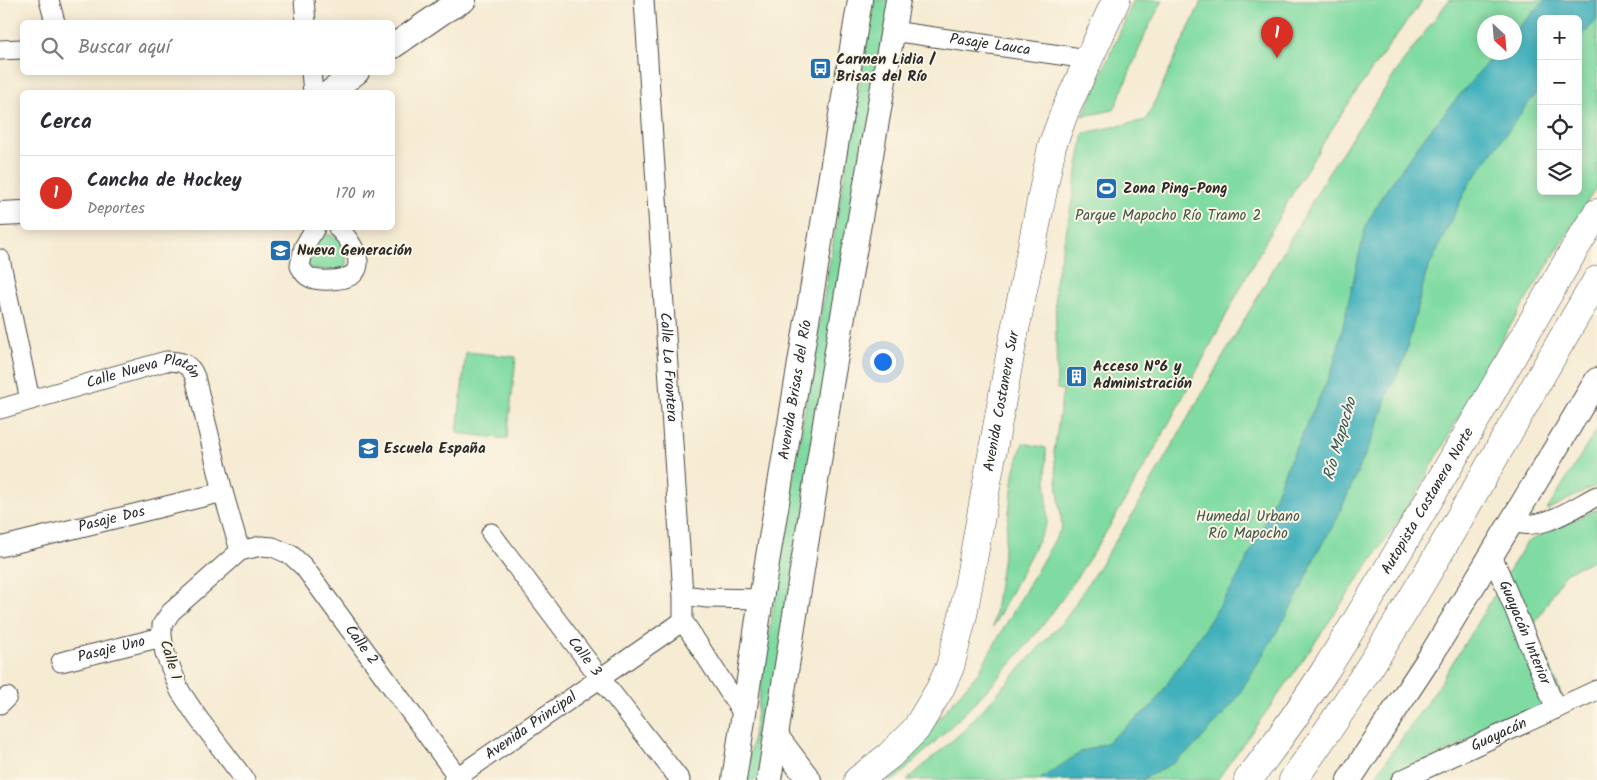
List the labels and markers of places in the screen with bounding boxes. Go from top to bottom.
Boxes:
pin: 1 [1261,17,1293,58]
place label: Carmen Lidia / Brisas del Río [836,48,937,89]
bus stop icon: Carmen Lidia / Brisas del Río [808,57,832,81]
sports icon: Zona Ping-Pong [1095,177,1119,201]
place label: Zona Ping-Pong [1123,177,1228,201]
school or university icon: Nueva Generación [269,239,293,263]
place label: Nueva Generación [297,239,412,263]
place label: Acceso N°6 y Administración [1093,355,1192,396]
building icon: Acceso N°6 y Administración [1065,364,1089,388]
school or university icon: Escuela España [356,437,380,461]
place label: Escuela España [384,437,486,461]

